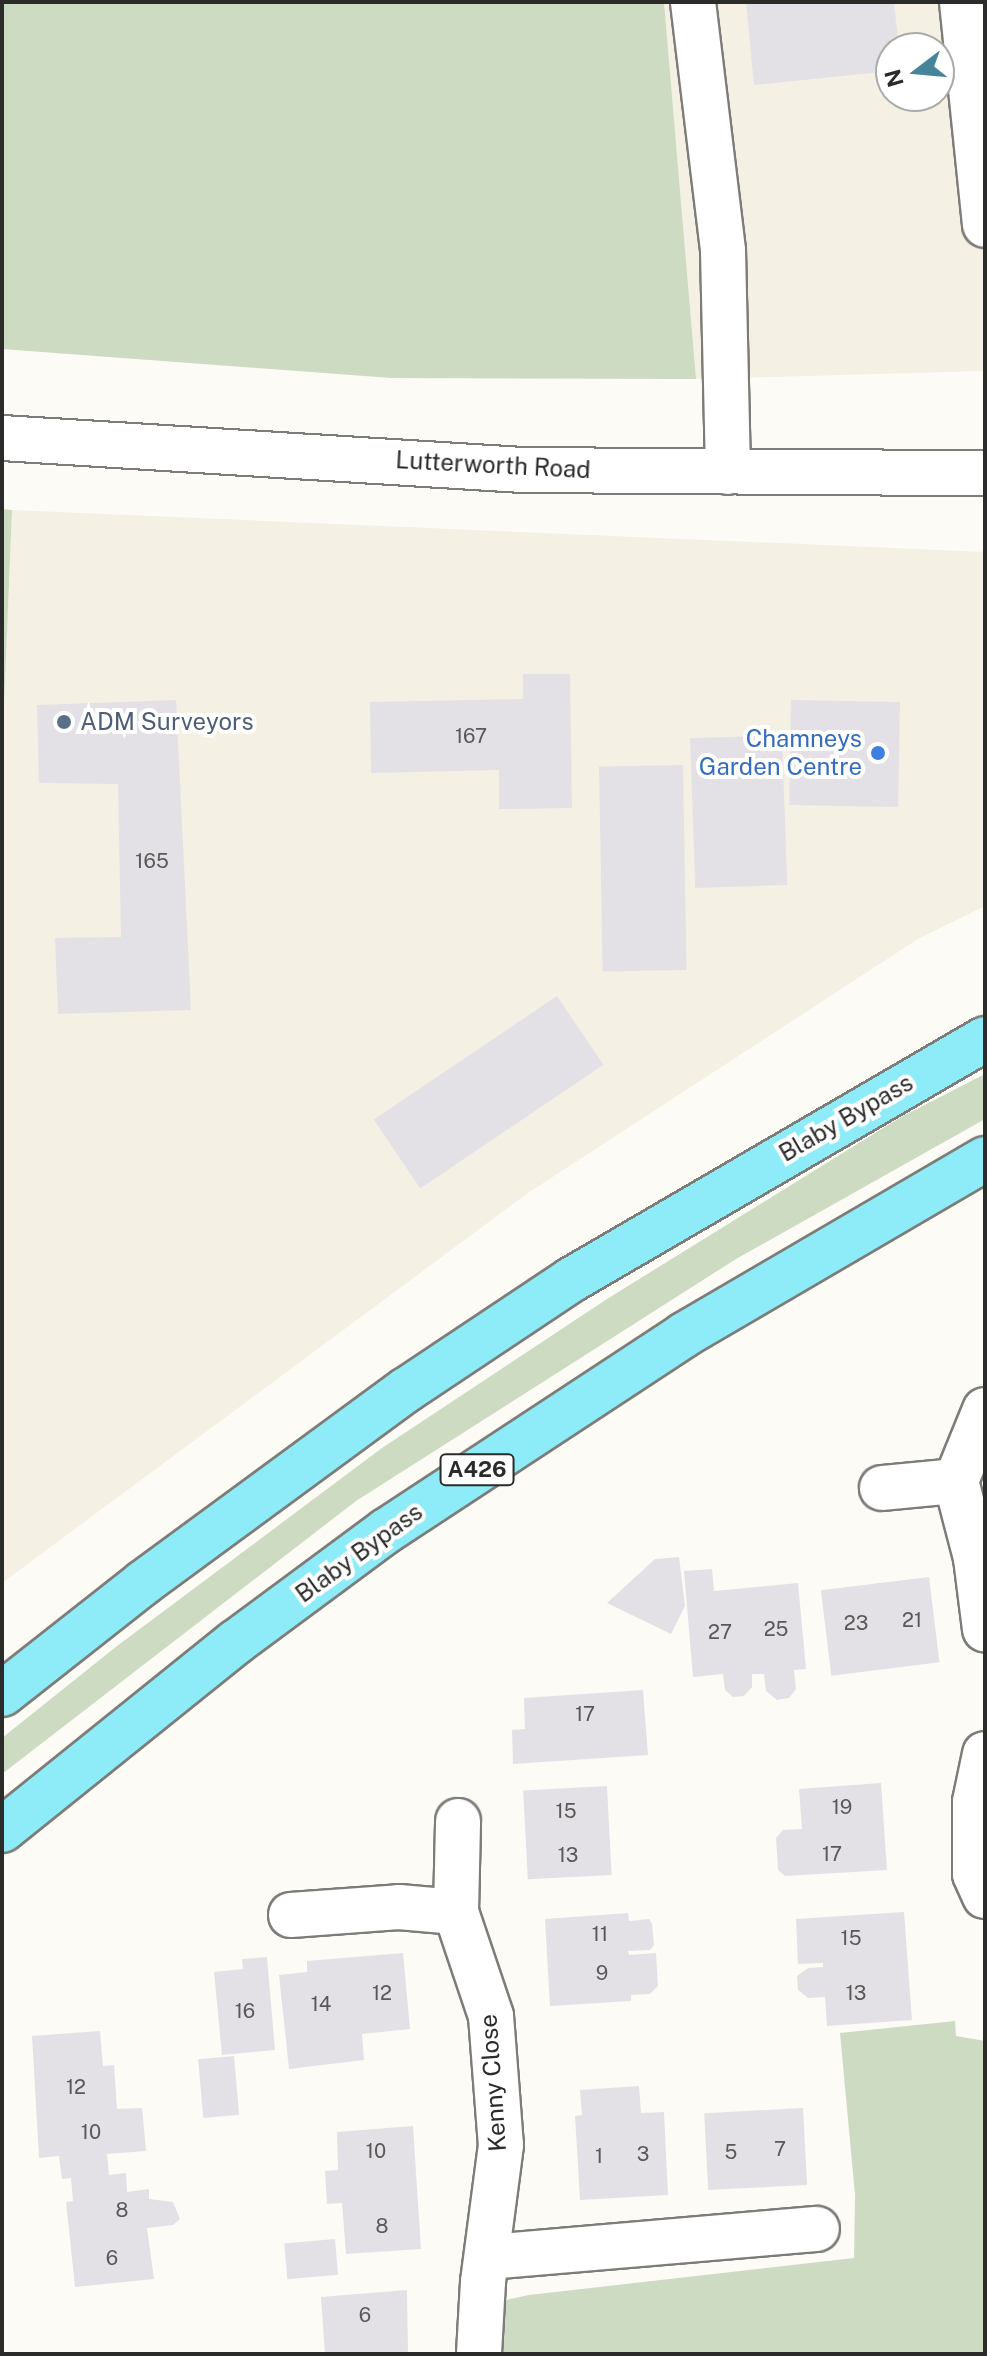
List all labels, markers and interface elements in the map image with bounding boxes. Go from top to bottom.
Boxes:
north arrow [875,32,955,112]
text: N [879,66,909,90]
street label: Lutterworth Road [395,446,591,484]
place label: ADM Surveyors [80,708,254,736]
marker: ADM Surveyors [55,713,73,731]
house number: 167 [455,724,487,748]
place label: Chamneys Garden Centre [699,725,862,781]
marker: Chamneys Garden Centre [869,744,887,762]
house number: 165 [135,849,169,873]
street label: Blaby Bypass [774,1068,918,1168]
road number: A426 [439,1452,515,1488]
street label: Blaby Bypass [290,1497,428,1609]
house number: 21 [902,1608,922,1632]
house number: 23 [844,1611,868,1635]
house number: 25 [764,1617,788,1641]
house number: 27 [708,1620,732,1644]
house number: 17 [575,1702,595,1726]
house number: 19 [832,1795,852,1819]
house number: 15 [556,1799,576,1823]
house number: 17 [822,1842,842,1866]
house number: 13 [558,1843,578,1867]
house number: 11 [592,1922,608,1946]
house number: 15 [841,1926,861,1950]
house number: 9 [596,1961,608,1985]
house number: 12 [372,1981,392,2005]
house number: 13 [846,1981,866,2005]
house number: 14 [311,1992,331,2016]
house number: 16 [235,1999,255,2023]
street label: Kenny Close [474,2013,512,2153]
house number: 12 [66,2075,86,2099]
house number: 10 [81,2120,101,2144]
house number: 7 [774,2137,786,2161]
house number: 10 [366,2139,386,2163]
house number: 5 [725,2140,737,2164]
house number: 3 [637,2142,649,2166]
house number: 1 [595,2144,603,2168]
house number: 8 [116,2198,128,2222]
house number: 8 [376,2214,388,2238]
house number: 6 [106,2246,118,2270]
house number: 6 [359,2303,371,2327]

